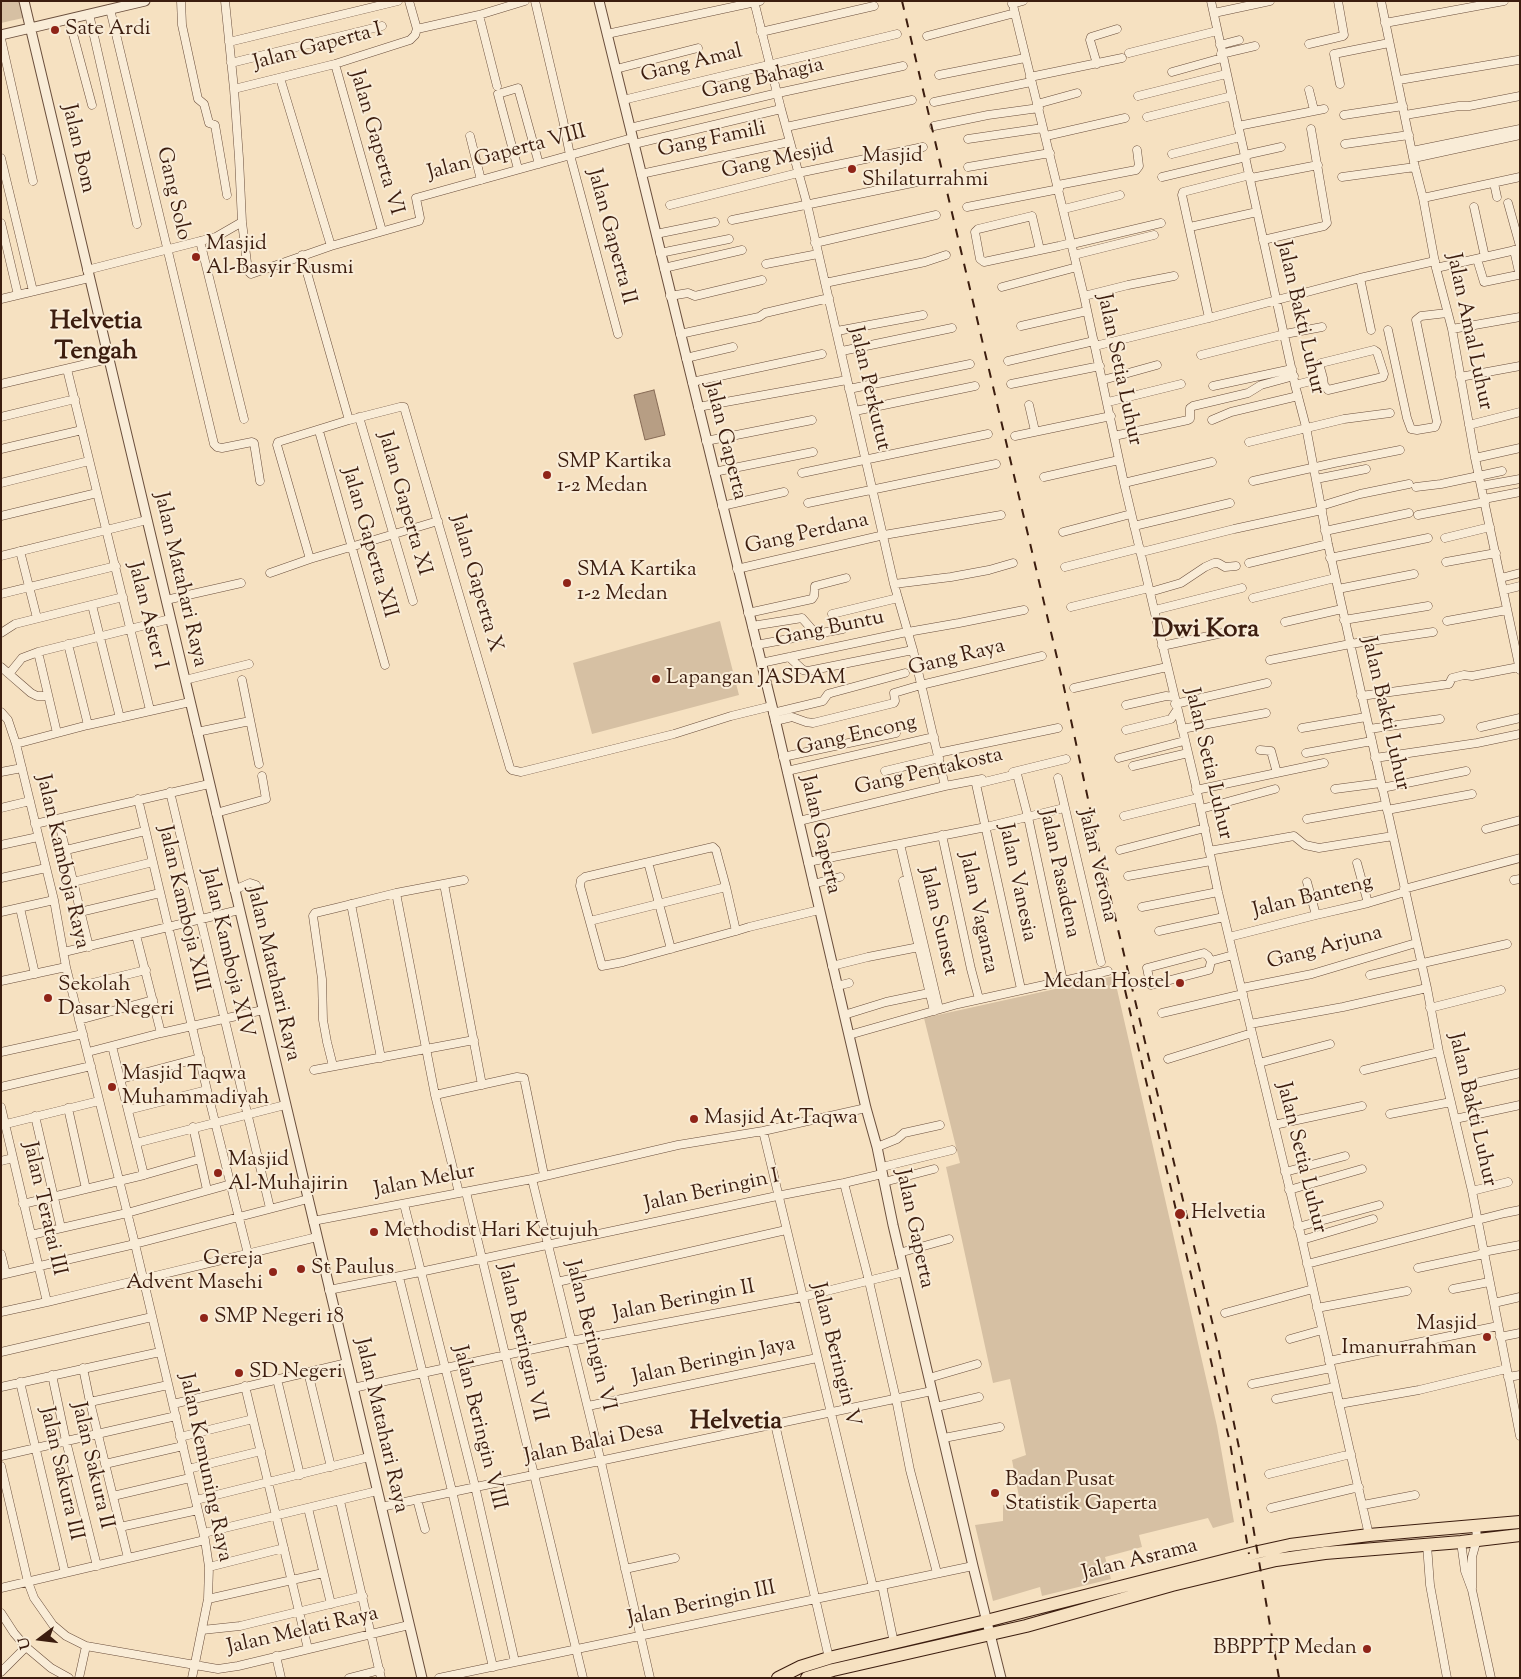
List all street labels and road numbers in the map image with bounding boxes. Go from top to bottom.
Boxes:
street label: Jalan Gaperta I [251,19,385,77]
street label: Gang Amal [639,40,745,90]
street label: Gang Bahagia [700,54,826,106]
street label: Jalan Gaperta VI [342,68,408,218]
street label: Jalan Bom [55,102,99,196]
street label: Gang Famili [656,117,768,165]
street label: Jalan Gaperta VIII [425,121,589,187]
street label: Gang Mesjid [719,136,837,186]
street label: Gang Solo [149,145,195,243]
street label: Jalan Gaperta II [580,166,640,308]
street label: Jalan Bakti Luhur [1269,239,1329,397]
street label: Jalan Amal Luhur [1439,251,1497,413]
street label: Jalan Setia Luhur [1090,292,1146,448]
street label: Jalan Perkutut [842,325,894,453]
street label: Jalan Gaperta [697,379,751,503]
street label: Jalan Gaperta XI [370,429,436,579]
street label: Jalan Gaperta XII [335,465,401,621]
street label: Jalan Matahari Raya [147,490,211,670]
street label: Gang Perdana [743,509,871,561]
street label: Jalan Gaperta X [443,513,507,655]
street label: Jalan Aster I [121,560,171,672]
street label: Gang Buntu [773,606,887,654]
street label: Gang Raya [906,635,1008,683]
street label: Jalan Bakti Luhur [1354,635,1414,793]
street label: Jalan Setia Luhur [1177,686,1237,842]
street label: Gang Encong [795,711,919,763]
street label: Gang Pentakosta [852,744,1006,802]
street label: Jalan Kamboja Raya [29,773,93,951]
street label: Jalan Gaperta [793,773,845,897]
street label: Jalan Verona [1071,807,1121,925]
street label: Jalan Pasadena [1032,808,1084,940]
street label: Jalan Vanesia [991,822,1041,944]
street label: Jalan Kamboja XIII [151,824,213,994]
street label: Jalan Vaganza [952,850,1002,976]
street label: Jalan Sunset [912,865,962,979]
street label: Jalan Kamboja XIV [194,866,258,1040]
street label: Jalan Banteng [1250,871,1376,925]
street label: Jalan Matahari Raya [240,884,304,1064]
street label: Gang Arjuna [1265,922,1385,976]
street label: Jalan Bakti Luhur [1441,1031,1501,1189]
street label: Jalan Setia Luhur [1269,1080,1331,1236]
street label: Jalan Teratai III [15,1140,71,1278]
street label: Jalan Melur [372,1160,478,1204]
street label: Jalan Beringin I [642,1165,782,1219]
street label: Jalan Gaperta [888,1167,938,1291]
street label: Jalan Beringin VI [558,1258,620,1414]
street label: Jalan Beringin VII [491,1262,551,1424]
street label: Jalan Beringin II [611,1276,757,1328]
street label: Jalan Beringin V [804,1280,864,1430]
street label: Jalan Beringin Jaya [630,1332,798,1392]
street label: Jalan Matahari Raya [348,1336,412,1516]
street label: Jalan Beringin VIII [445,1343,511,1513]
street label: Jalan Kemuning Raya [172,1372,236,1564]
street label: Jalan Sakura II [64,1400,118,1532]
street label: Jalan Sakura III [32,1405,88,1543]
street label: Jalan Balai Desa [522,1417,666,1471]
street label: Jalan Asrama [1080,1534,1200,1588]
street label: Jalan Beringin III [626,1577,778,1633]
street label: Jalan Melati Raya [225,1602,381,1662]

